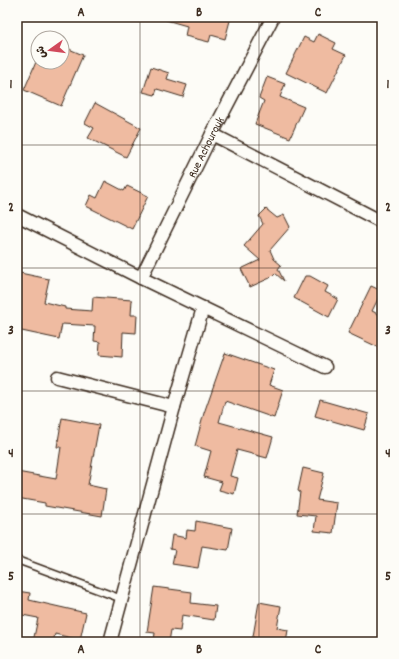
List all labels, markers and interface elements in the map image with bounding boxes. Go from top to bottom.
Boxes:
text: A [77,4,85,23]
text: B [196,4,202,23]
text: C [315,4,322,23]
north arrow [30,30,70,70]
text: ش [33,44,51,60]
text: 1 [10,76,13,95]
text: 1 [387,76,390,95]
street label: Rue Achourouk [185,114,230,181]
text: 2 [8,199,14,218]
text: 2 [385,199,391,218]
text: 3 [8,322,14,341]
text: 3 [385,322,391,341]
text: 4 [8,445,14,464]
text: 4 [385,445,391,464]
text: 5 [8,568,14,587]
text: 5 [385,568,391,587]
text: A [77,641,85,659]
text: B [196,641,202,659]
text: C [315,641,322,659]

